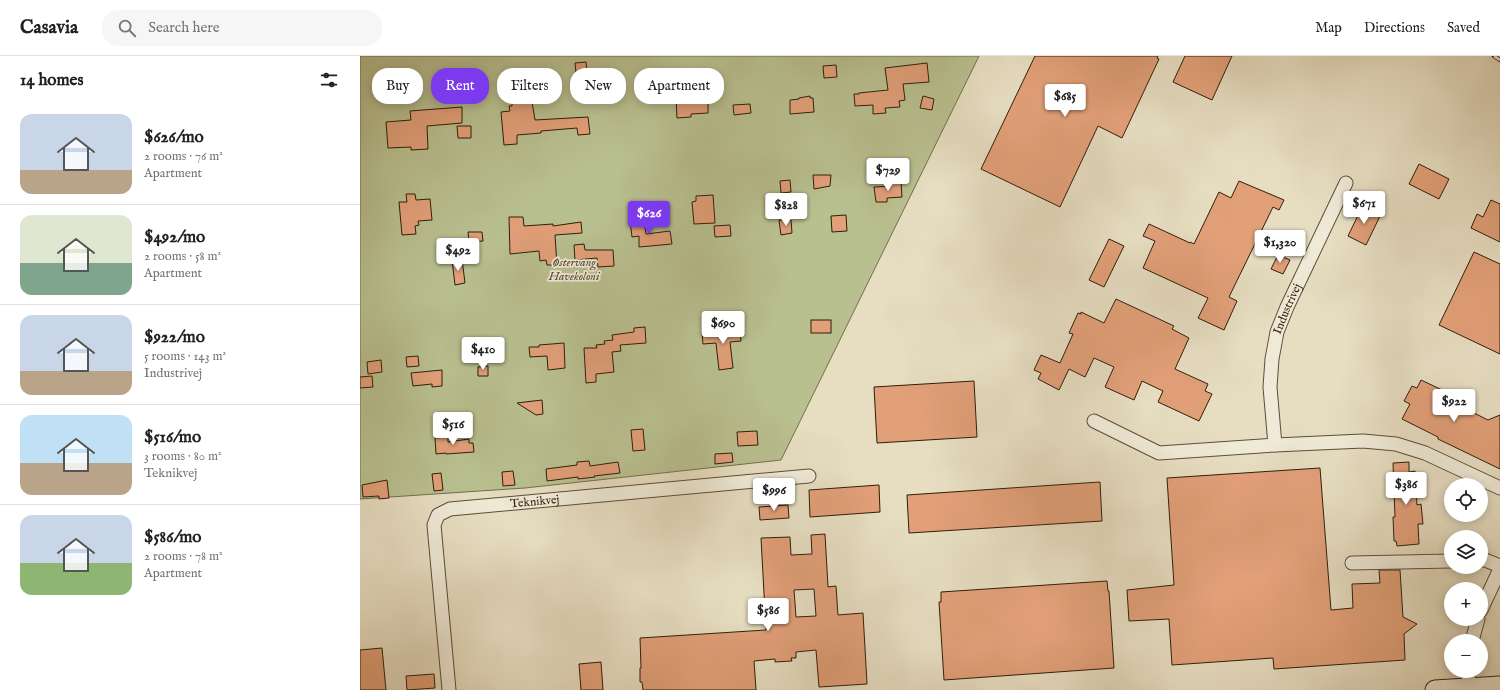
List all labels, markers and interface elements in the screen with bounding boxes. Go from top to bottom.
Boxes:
search box [102,10,382,46]
text: Casavia [20,16,78,40]
icon: search [116,17,138,39]
text: Search here [148,18,220,37]
text: Map [1315,19,1342,37]
text: Directions [1364,19,1425,37]
text: Saved [1447,19,1480,37]
chip: Buy [372,68,423,104]
chip: Rent [431,68,489,104]
chip: Filters [497,68,562,104]
chip: New [570,68,626,104]
chip: Apartment [634,68,724,104]
icon: filters [318,69,340,91]
text: 14 homes [20,70,83,91]
pin: $685 [1041,84,1089,118]
text: $685 [1054,88,1076,105]
text: $626/mo [144,127,204,148]
icon: home [52,130,100,178]
text: 2 rooms · 76 m² [144,148,223,165]
pin: $729 [864,158,912,192]
text: $729 [875,162,901,179]
text: Apartment [144,165,202,182]
pin: $671 [1340,191,1388,225]
pin: $828 [762,193,810,227]
text: $671 [1352,195,1376,212]
text: $828 [774,197,798,214]
pin: $626 [625,201,673,235]
text: $626 [637,205,661,222]
text: $492/mo [144,227,205,248]
pin: $1,320 [1247,230,1313,264]
icon: home [52,231,100,279]
text: $1,320 [1264,234,1296,251]
pin: $492 [434,238,482,272]
text: $492 [445,242,471,259]
text: 2 rooms · 58 m² [144,248,221,265]
park label: Østervang Havekoloni [548,255,601,284]
text: Apartment [144,265,202,282]
street label: Industrivej [1270,281,1305,336]
pin: $690 [699,311,747,345]
text: $690 [711,315,735,332]
text: $922/mo [144,327,205,348]
icon: home [52,331,100,379]
pin: $410 [459,337,507,371]
text: $410 [471,341,495,358]
text: 5 rooms · 143 m² [144,348,226,365]
text: Industrivej [144,365,202,382]
pin: $922 [1430,389,1478,423]
text: $922 [1441,393,1467,410]
pin: $516 [429,412,477,446]
text: $516 [442,416,464,433]
text: $516/mo [144,427,201,448]
icon: home [52,431,100,479]
text: 3 rooms · 80 m² [144,448,222,465]
text: Teknikvej [144,465,197,482]
pin: $386 [1382,472,1430,506]
text: $386 [1395,476,1417,493]
pin: $996 [750,478,798,512]
map controls [1444,478,1488,678]
button: locate [1444,478,1488,522]
text: $996 [762,482,786,499]
street label: Teknikvej [510,492,560,511]
text: $586/mo [144,527,201,548]
button: layers [1444,530,1488,574]
icon: home [52,531,100,579]
text: 2 rooms · 78 m² [144,548,223,565]
text: Apartment [144,565,202,582]
button: + [1444,582,1488,626]
pin: $586 [744,598,792,632]
text: $586 [757,602,779,619]
button: − [1444,634,1488,678]

